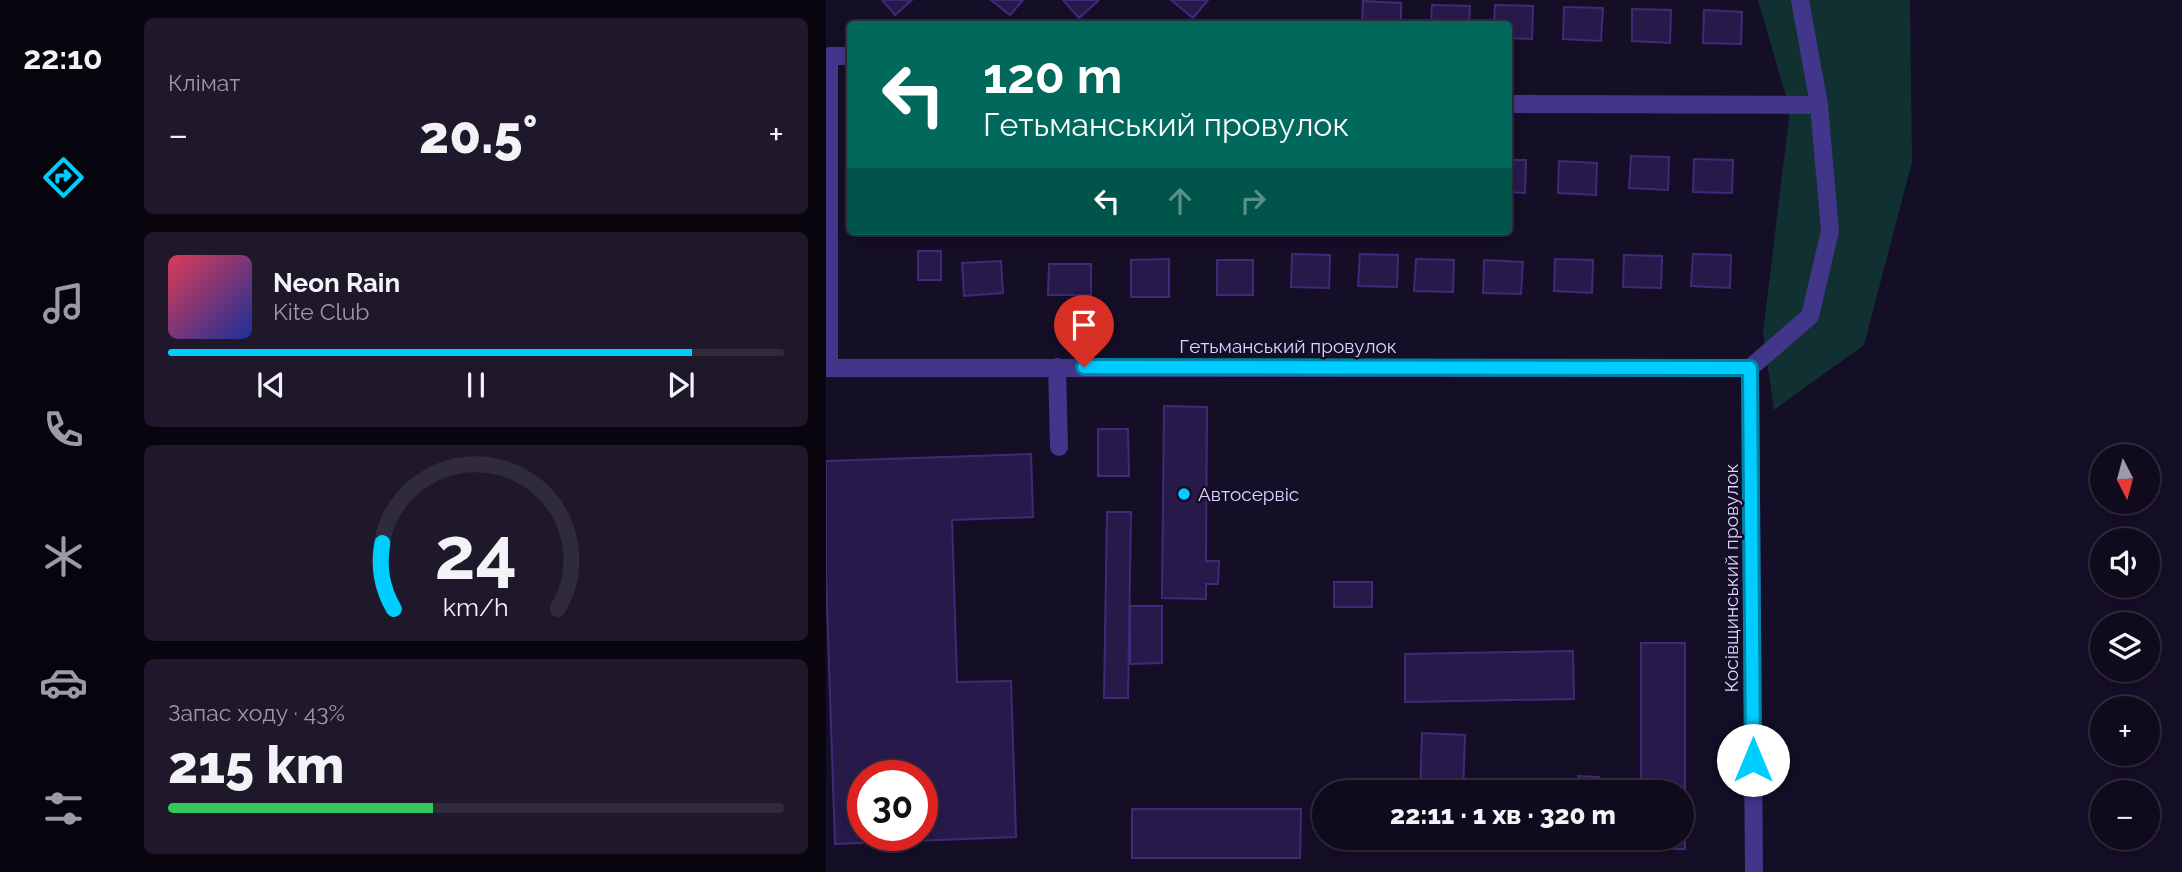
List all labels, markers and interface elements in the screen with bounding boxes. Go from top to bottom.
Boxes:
text: 22:10 [23,39,103,76]
text: 120 m [983,47,1122,104]
icon: left [868,49,959,140]
text: Клімат [168,69,240,96]
text: 20.5° [419,104,538,165]
text: Гетьманський провулок [983,106,1349,143]
text: − [168,112,188,157]
text: + [768,112,784,157]
icon: directions [39,153,88,202]
icon: left [1088,182,1126,220]
icon: ahead [1161,182,1199,220]
icon: right [1234,182,1272,220]
text: Neon Rain [273,268,400,298]
icon: music [39,279,88,328]
pin [1054,295,1114,367]
text: Kite Club [273,298,370,325]
icon: arrive [1065,306,1103,344]
street label: Гетьманський провулок [1179,335,1397,357]
icon: previous [252,366,290,404]
icon: pause [457,366,495,404]
icon: next [662,366,700,404]
icon: phone [39,405,88,454]
north arrow [2090,444,2160,514]
map controls [2090,444,2160,850]
street label: Косівщинський провулок [1720,463,1742,692]
place label: Автосервіс [1198,483,1299,505]
marker: Автосервіс [1176,486,1192,502]
text: 24 [435,511,517,596]
button: sound [2090,528,2160,598]
icon: climate [39,532,88,581]
text: km/h [443,592,509,622]
button: layers [2090,612,2160,682]
icon: car [39,658,88,707]
button: + [2090,696,2160,766]
text: Запас ходу · 43% [168,699,345,726]
position arrow [1716,723,1790,797]
text: 215 km [168,734,344,795]
speed limit sign: 30 [847,760,938,851]
button: − [2090,780,2160,850]
icon: filters [39,784,88,833]
text: 22:11 · 1 хв · 320 m [1390,800,1616,830]

